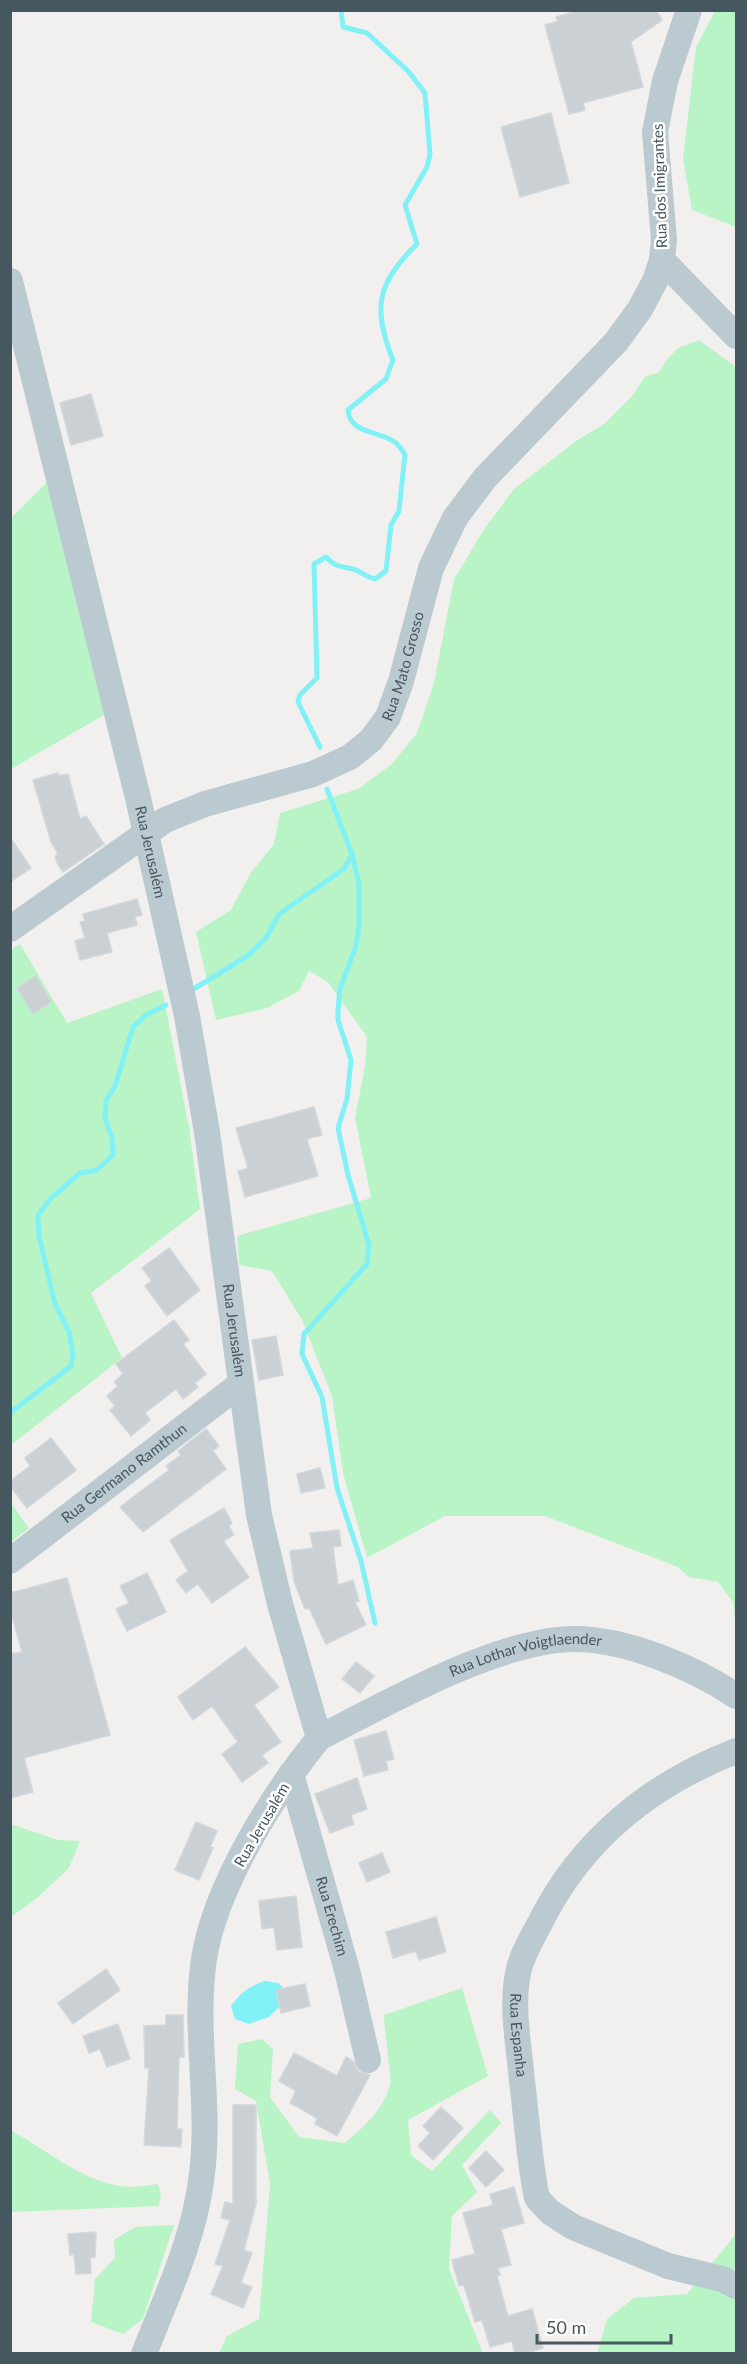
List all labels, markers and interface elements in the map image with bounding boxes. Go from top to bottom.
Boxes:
street label: Rua dos Imigrantes [648,123,670,249]
street label: Rua Mato Grosso [377,609,427,723]
street label: Rua Jerusalém [132,804,170,900]
street label: Rua Jerusalém [220,1283,250,1378]
street label: Rua Germano Ramthun [57,1419,190,1526]
street label: Rua Lothar Voigtlaender [446,1629,604,1680]
street label: Rua Jerusalém [230,1779,292,1870]
street label: Rua Erechim [313,1874,353,1958]
street label: Rua Espanha [507,1993,532,2078]
scale bar [537,2307,670,2345]
text: 50 m [546,2316,586,2338]

